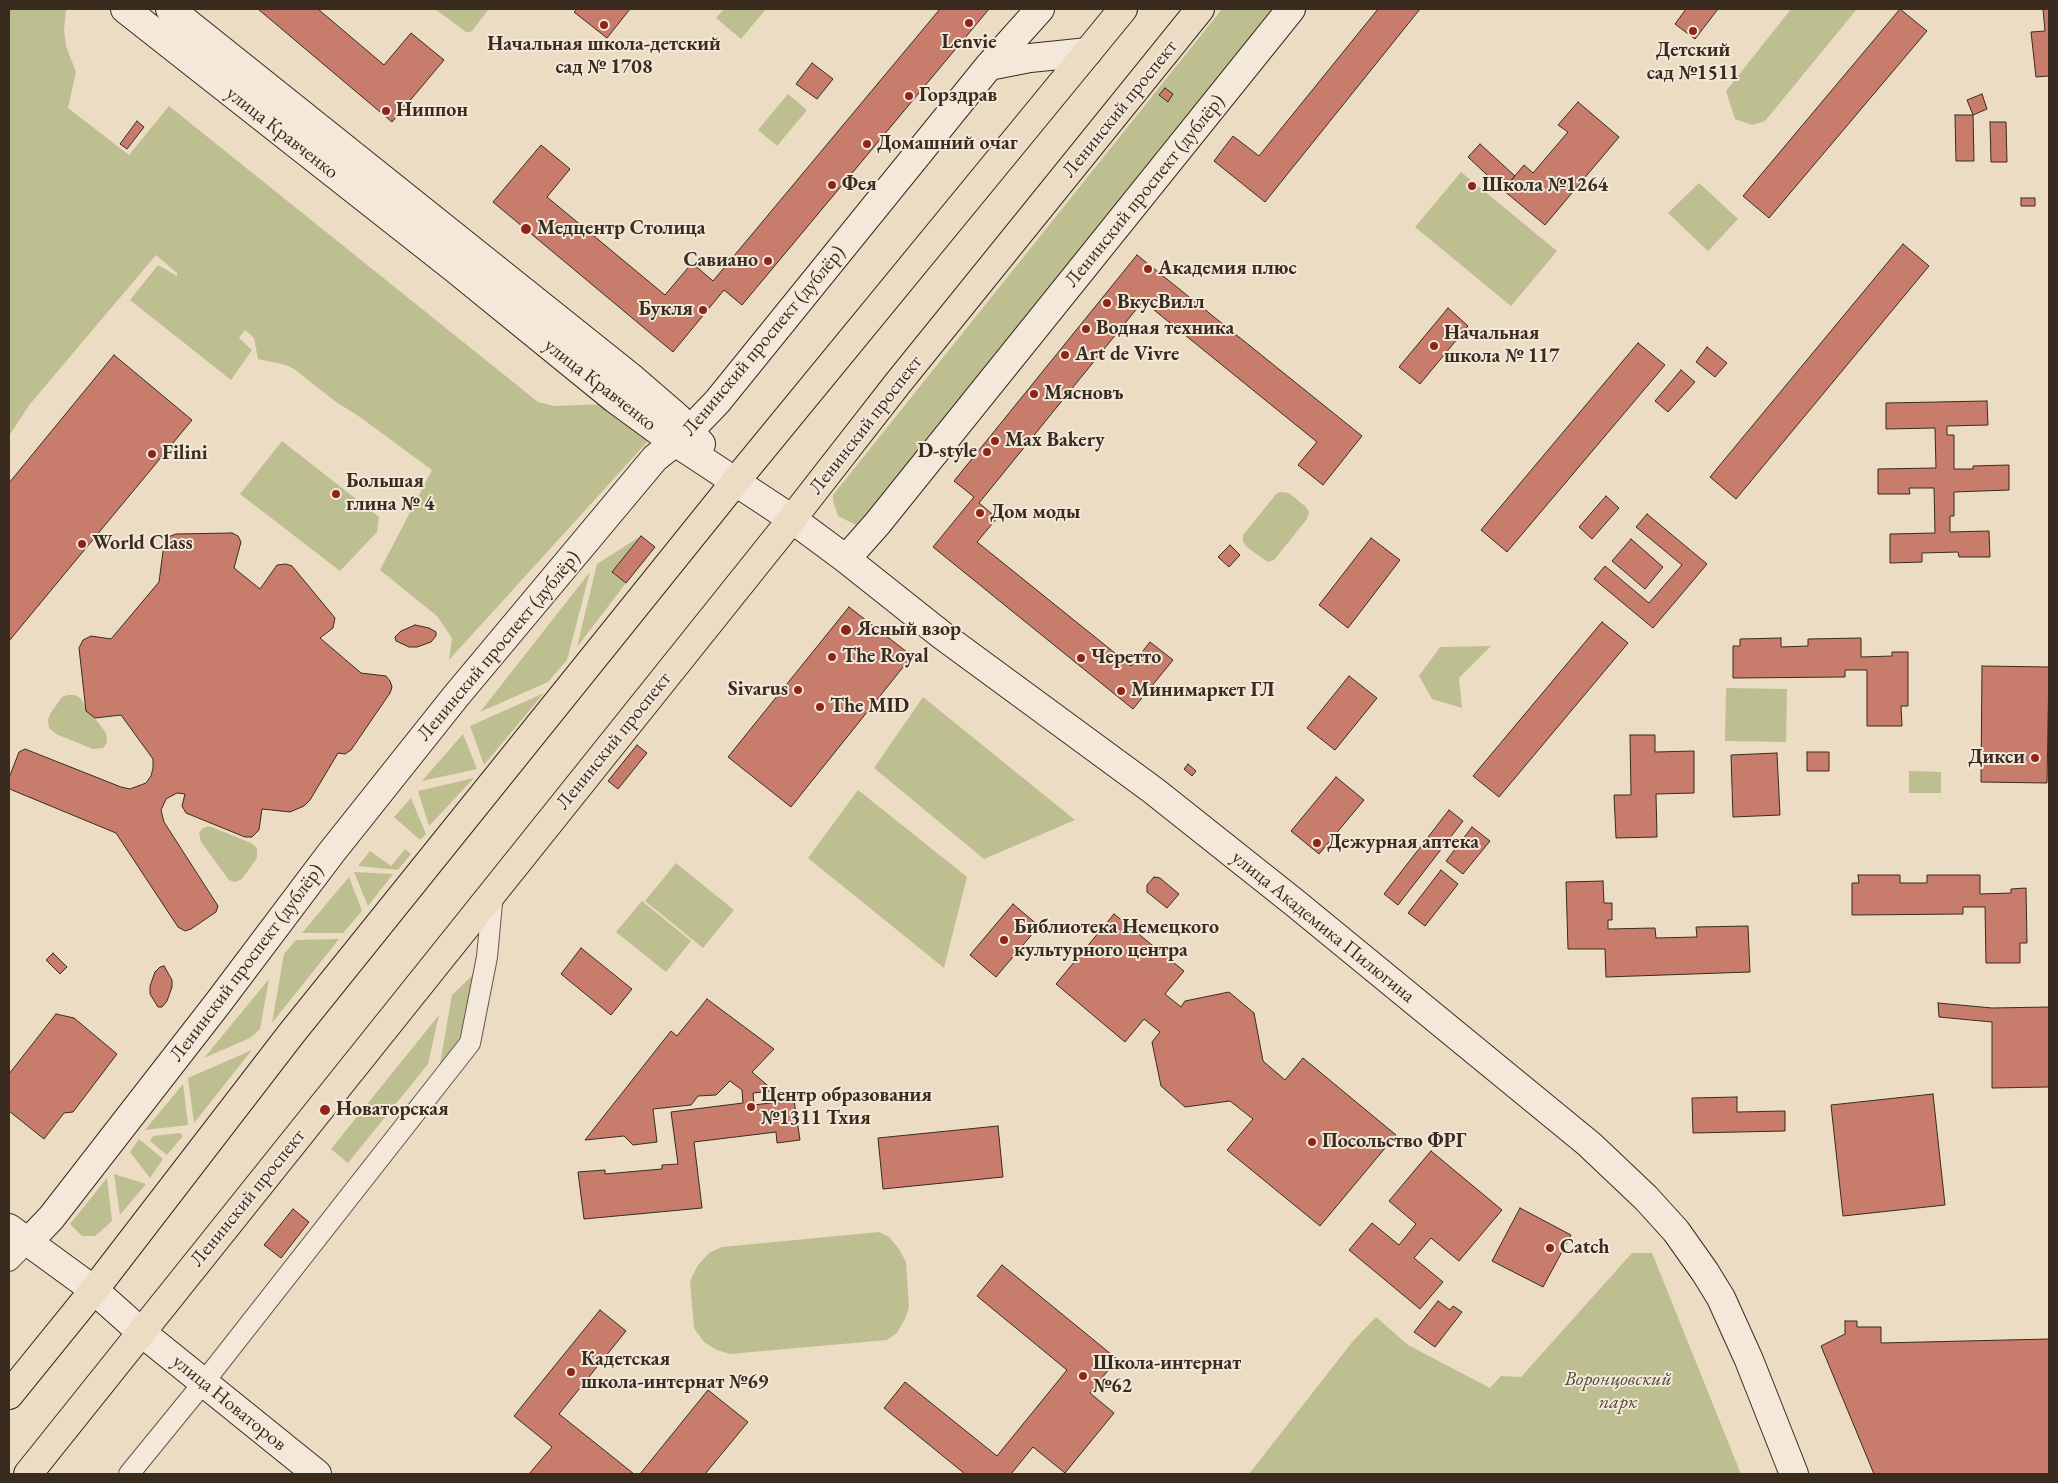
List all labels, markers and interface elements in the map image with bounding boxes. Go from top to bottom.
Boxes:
marker: Lenvie [963,17,975,29]
marker: Начальная школа-детский сад № 1708 [598,19,610,31]
marker: Детский сад №1511 [1687,25,1699,37]
place label: Lenvie [941,31,997,55]
place label: Начальная школа-детский сад № 1708 [487,33,721,80]
street label: Ленинский проспект [1057,35,1183,183]
place label: Детский сад №1511 [1647,39,1739,86]
street label: улица Кравченко [221,82,343,184]
place label: Горздрав [919,84,997,108]
marker: Горздрав [903,90,915,102]
street label: Ленинский проспект (дублёр) [1060,90,1230,292]
place label: Ниппон [396,99,468,123]
marker: Ниппон [380,105,392,117]
place label: Домашний очаг [877,132,1018,156]
marker: Домашний очаг [861,138,873,150]
place label: Фея [842,173,877,197]
place label: Школа №1264 [1482,174,1608,198]
marker: Фея [826,179,838,191]
marker: Школа №1264 [1466,180,1478,192]
place label: Медцентр Столица [537,217,706,241]
marker: Медцентр Столица [519,222,533,236]
street label: Ленинский проспект (дублёр) [677,241,851,441]
place label: Савиано [684,249,758,273]
marker: Савиано [762,255,774,267]
place label: Академия плюс [1158,257,1297,281]
marker: Академия плюс [1142,263,1154,275]
place label: ВкусВилл [1117,291,1204,315]
marker: ВкусВилл [1101,297,1113,309]
place label: Букля [639,298,693,322]
marker: Букля [697,304,709,316]
place label: Водная техника [1096,317,1234,341]
place label: Начальная школа № 117 [1444,322,1559,369]
marker: Водная техника [1080,323,1092,335]
street label: улица Кравченко [539,334,661,436]
marker: Начальная школа № 117 [1428,340,1440,352]
place label: Art de Vivre [1075,343,1179,367]
marker: Art de Vivre [1059,349,1071,361]
street label: Ленинский проспект [804,351,928,499]
place label: Мясновъ [1044,382,1124,406]
marker: Мясновъ [1028,388,1040,400]
place label: Max Bakery [1005,429,1105,453]
marker: Max Bakery [989,435,1001,447]
place label: D-style [918,440,977,464]
place label: Filini [162,442,208,466]
marker: D-style [981,446,993,458]
marker: Filini [146,448,158,460]
place label: Большая глина № 4 [346,470,435,517]
marker: Большая глина № 4 [330,488,342,500]
place label: Дом моды [990,501,1080,525]
marker: Дом моды [974,507,986,519]
place label: World Class [92,532,193,556]
marker: World Class [76,538,88,550]
street label: Ленинский проспект (дублёр) [412,546,586,746]
place label: Ясный взор [857,618,961,642]
marker: Ясный взор [839,623,853,637]
place label: The Royal [842,645,929,669]
place label: Черетто [1091,646,1161,670]
marker: The Royal [826,651,838,663]
marker: Черетто [1075,652,1087,664]
street label: Ленинский проспект [551,667,677,815]
place label: Sivarus [728,678,788,702]
place label: Минимаркет ГЛ [1131,679,1274,703]
marker: Sivarus [792,684,804,696]
marker: Минимаркет ГЛ [1115,685,1127,697]
place label: The MID [830,695,909,719]
marker: The MID [814,701,826,713]
place label: Дикси [1968,746,2025,770]
marker: Дикси [2029,752,2041,764]
place label: Дежурная аптека [1327,831,1479,855]
marker: Дежурная аптека [1311,837,1323,849]
street label: улица Академика Пилюгина [1226,846,1420,1008]
street label: Ленинский проспект (дублёр) [165,860,329,1066]
place label: Библиотека Немецкого культурного центра [1014,916,1219,963]
marker: Библиотека Немецкого культурного центра [998,934,1010,946]
place label: Центр образования №1311 Тхия [761,1084,932,1131]
place label: Новаторская [336,1098,449,1122]
marker: Центр образования №1311 Тхия [745,1101,757,1113]
marker: Новаторская [318,1103,332,1117]
street label: Ленинский проспект [185,1124,311,1272]
place label: Посольство ФРГ [1322,1130,1466,1154]
marker: Посольство ФРГ [1306,1136,1318,1148]
place label: Catch [1560,1236,1609,1260]
marker: Catch [1544,1242,1556,1254]
place label: Кадетская школа-интернат №69 [581,1348,768,1395]
street label: улица Новаторов [167,1350,291,1456]
place label: Школа-интернат №62 [1093,1352,1241,1399]
marker: Кадетская школа-интернат №69 [565,1366,577,1378]
park label: Воронцовский парк [1564,1368,1672,1415]
marker: Школа-интернат №62 [1077,1370,1089,1382]

